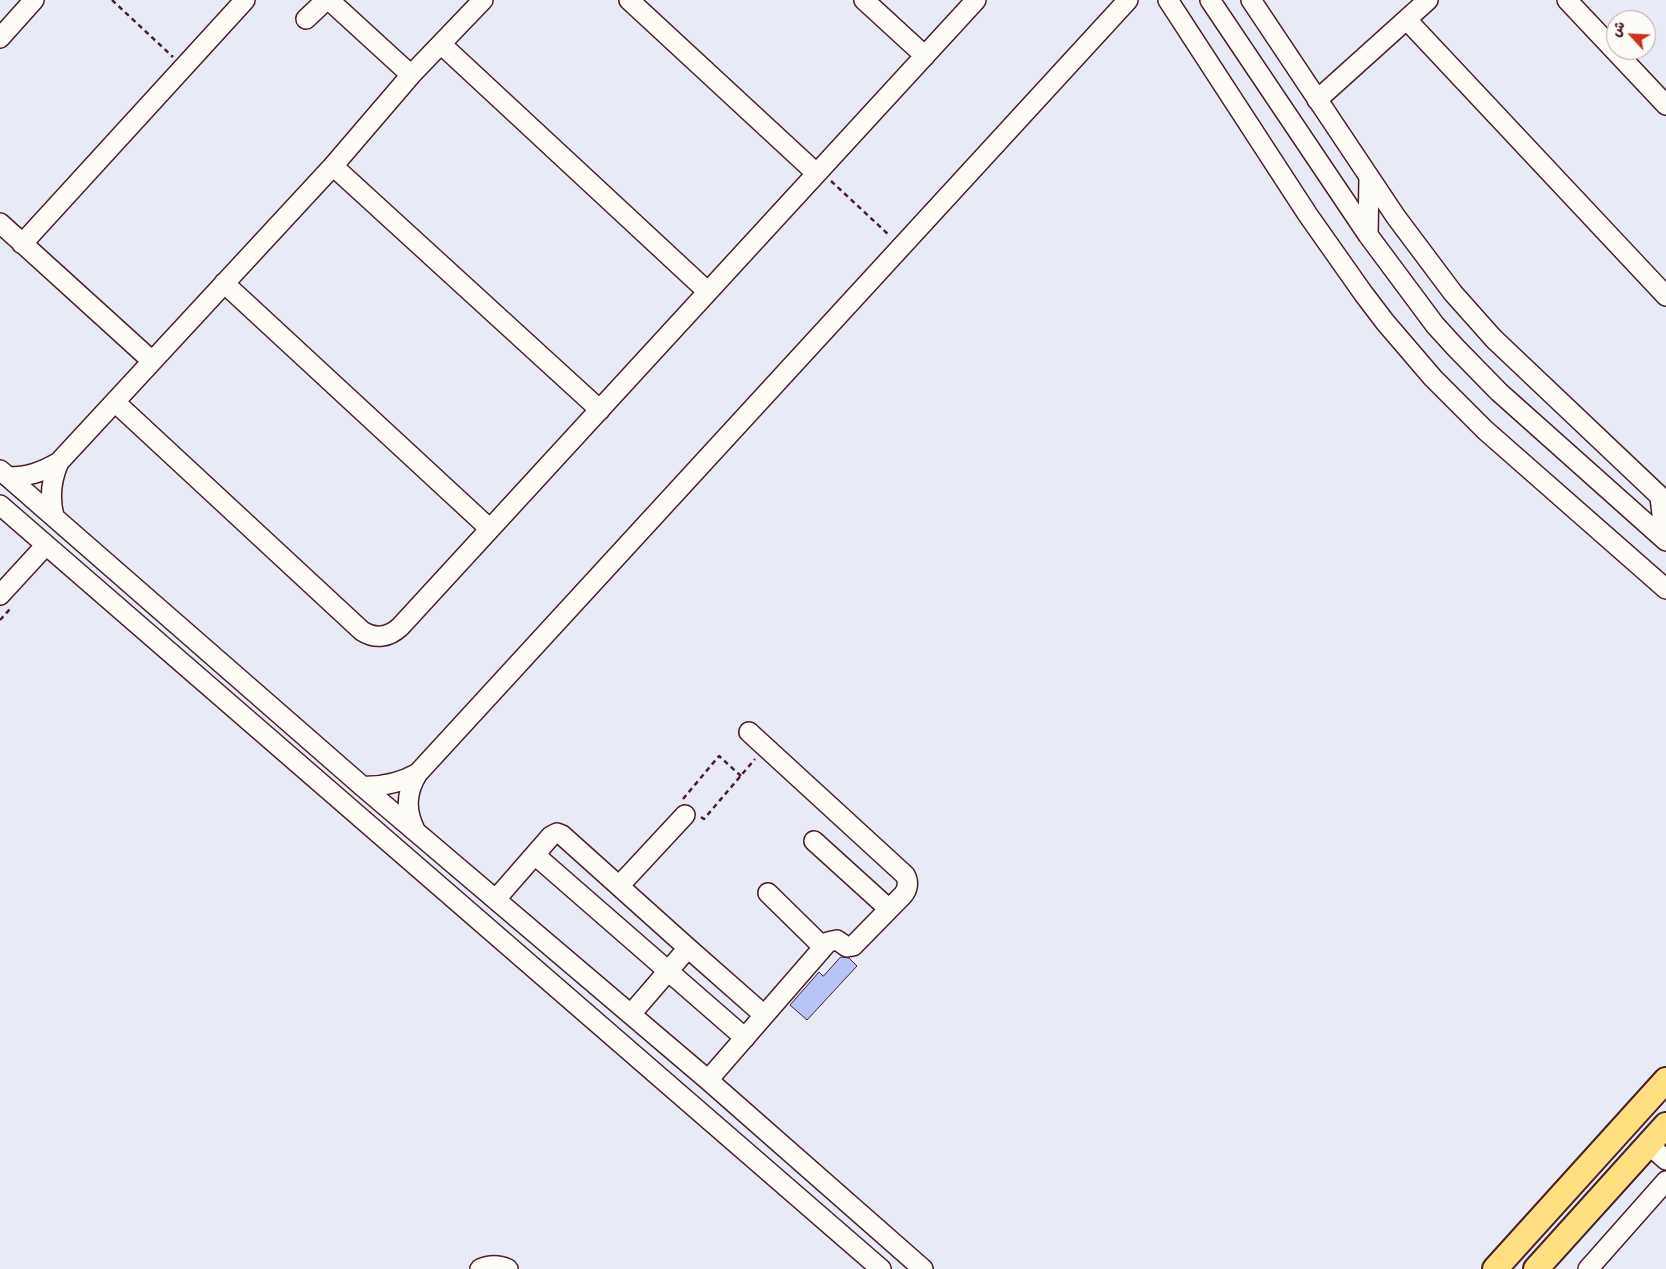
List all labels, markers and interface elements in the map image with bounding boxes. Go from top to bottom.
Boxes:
north arrow [1606,10,1656,60]
text: ش [1603,17,1632,41]

